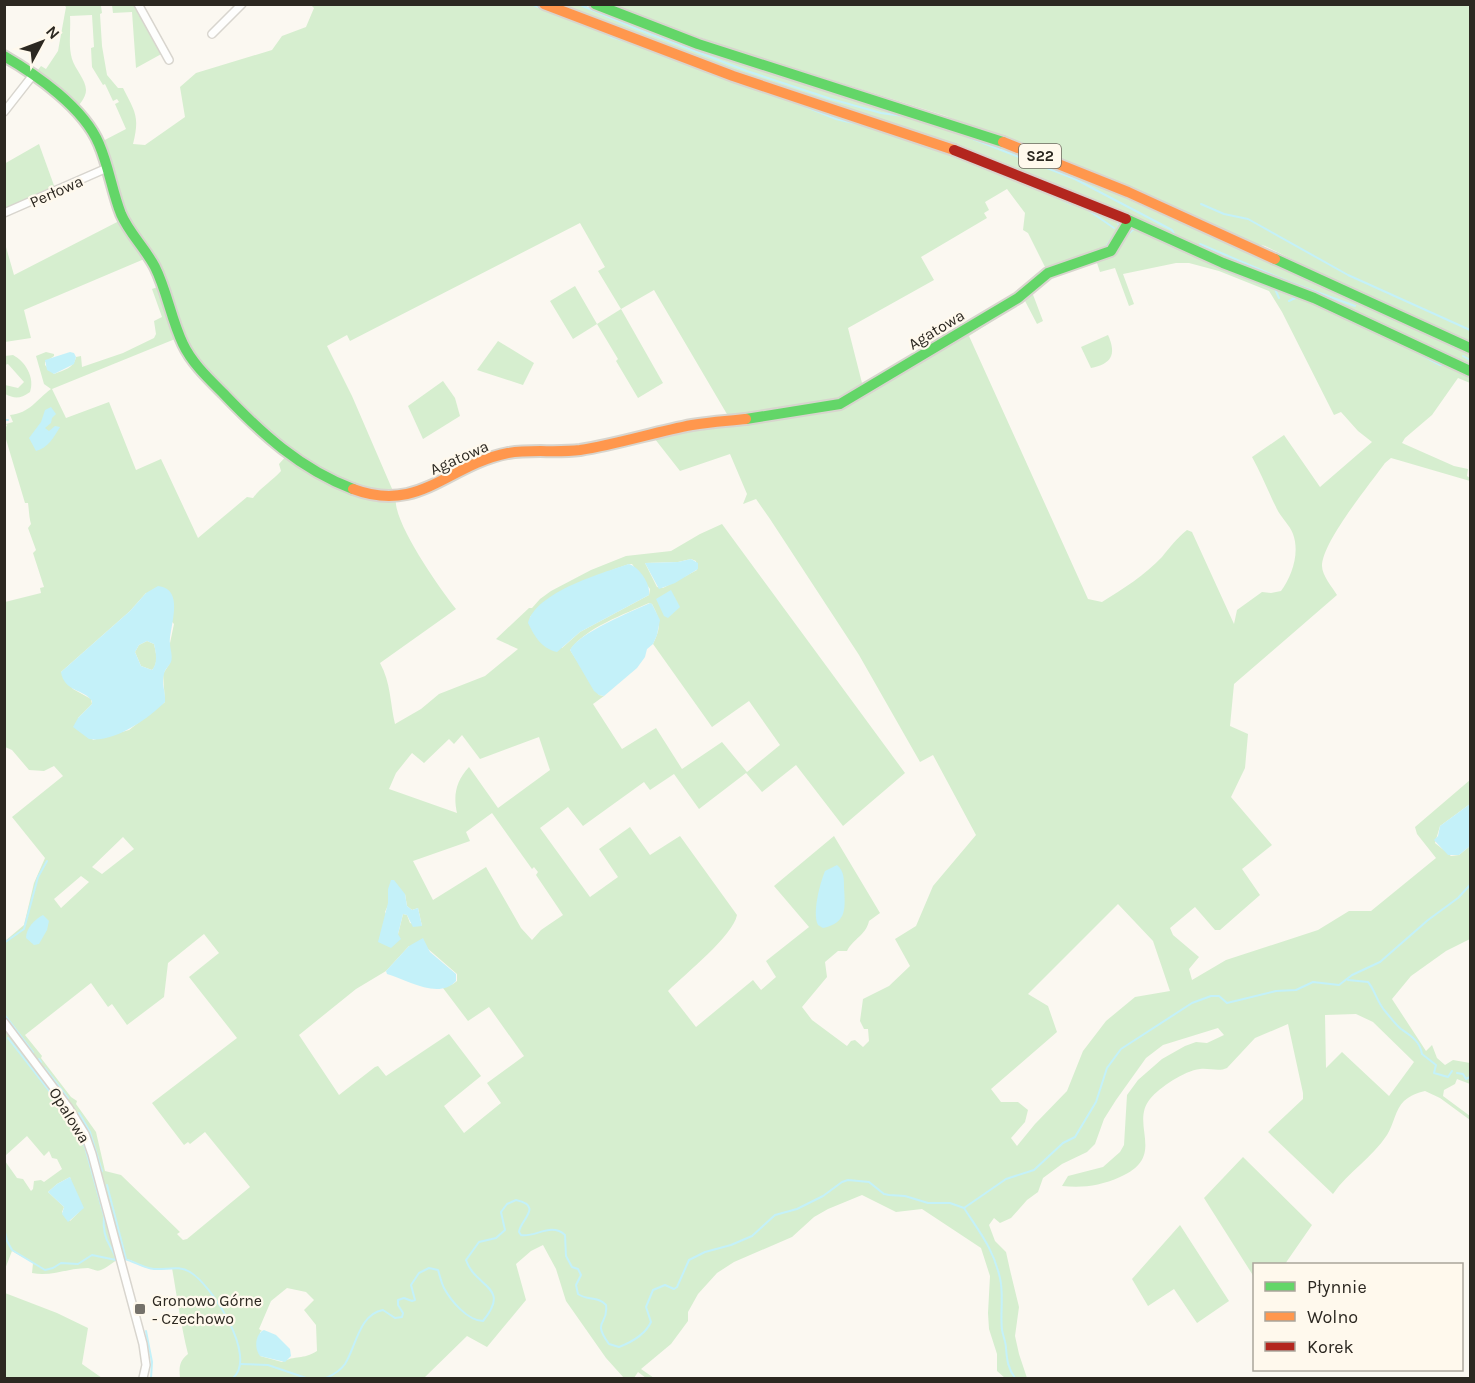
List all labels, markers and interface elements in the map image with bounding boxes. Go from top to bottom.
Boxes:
north arrow [12,12,72,72]
text: N [42,22,64,43]
road number: S22 [1019,144,1061,168]
street label: Perłowa [27,171,86,212]
street label: Agatowa [905,305,968,354]
street label: Agatowa [427,436,491,479]
street label: Opalowa [45,1084,94,1147]
legend [1253,1263,1463,1371]
text: Płynnie [1307,1276,1367,1298]
place label: Gronowo Górne - Czechowo [152,1291,262,1328]
marker: Gronowo Górne - Czechowo [133,1302,147,1316]
text: Wolno [1307,1306,1358,1328]
text: Korek [1307,1336,1354,1358]

